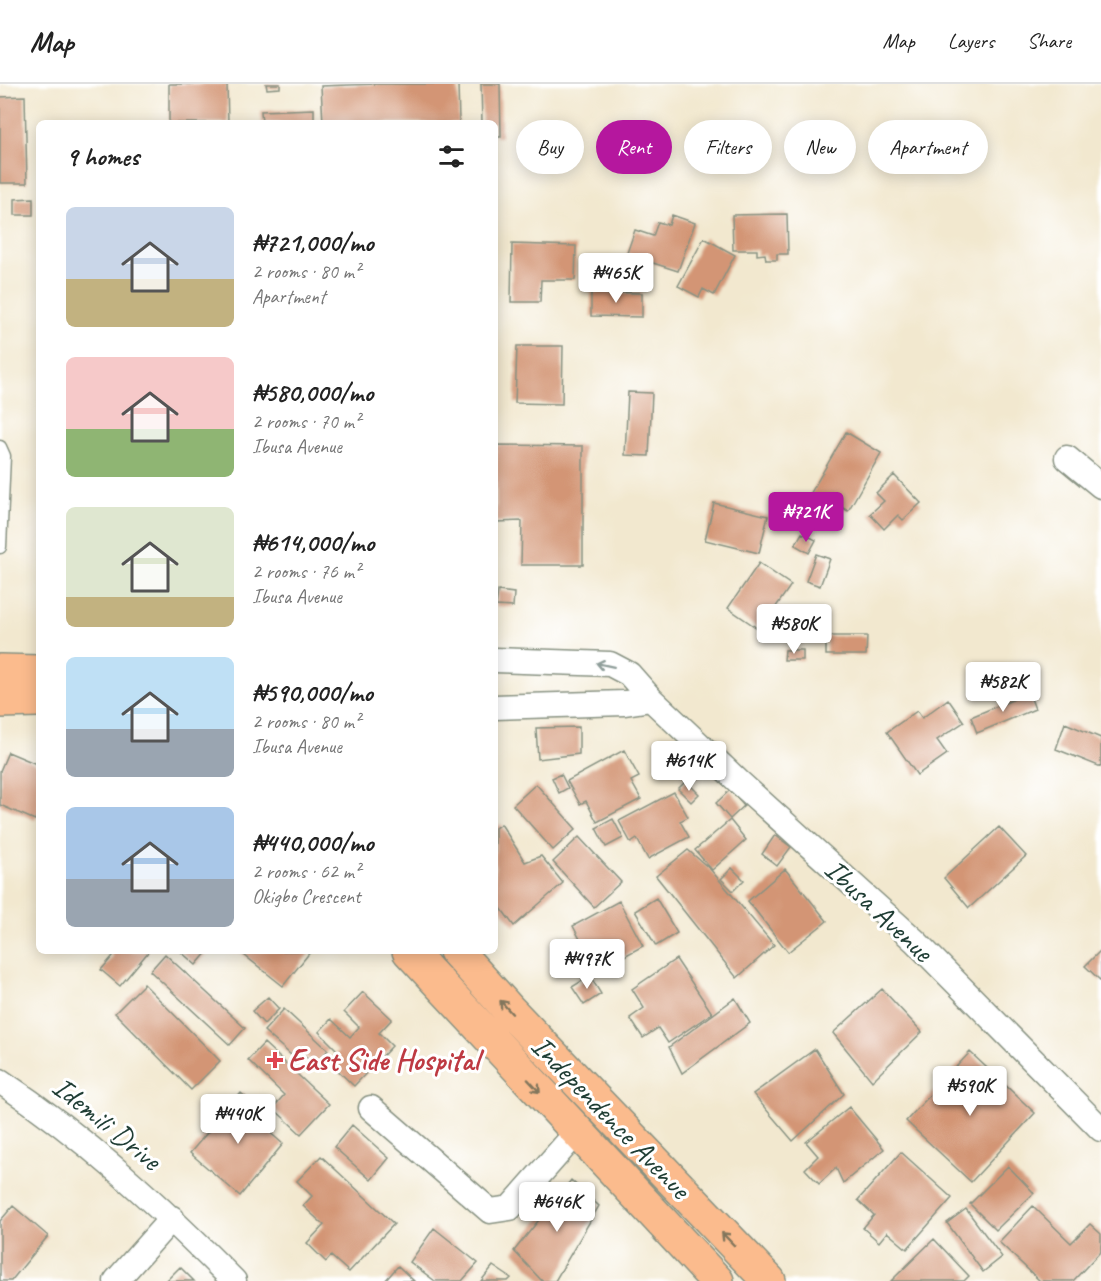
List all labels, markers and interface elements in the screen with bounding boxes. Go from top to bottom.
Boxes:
text: Map [30,24,73,59]
text: Map [882,28,915,54]
text: Layers [948,28,994,54]
text: Share [1027,28,1071,54]
chip: Buy [516,120,584,174]
chip: Rent [596,120,672,174]
chip: Filters [684,120,772,174]
chip: New [784,120,856,174]
chip: Apartment [868,120,988,174]
text: 9 homes [66,140,139,173]
icon: filters [435,140,468,173]
text: ₦721,000/mo [252,226,373,259]
icon: home [114,231,186,303]
pin: ₦465K [574,253,658,304]
text: 2 rooms · 80 m² [252,259,360,284]
text: ₦465K [592,260,640,285]
text: Apartment [252,284,325,309]
text: ₦580,000/mo [252,376,373,409]
icon: home [114,381,186,453]
text: 2 rooms · 70 m² [252,409,360,434]
text: Ibusa Avenue [252,434,342,459]
pin: ₦721K [764,492,848,543]
text: ₦721K [783,499,829,524]
text: ₦614,000/mo [252,526,374,559]
icon: home [114,531,186,603]
text: 2 rooms · 76 m² [252,559,360,584]
text: Ibusa Avenue [252,584,342,609]
pin: ₦580K [752,604,836,655]
text: ₦580K [771,611,817,636]
one-way arrow [596,658,615,670]
pin: ₦582K [961,662,1045,713]
text: ₦582K [980,669,1026,694]
text: ₦590,000/mo [252,676,373,709]
icon: home [114,681,186,753]
text: 2 rooms · 80 m² [252,709,360,734]
text: Ibusa Avenue [252,734,342,759]
pin: ₦614K [647,741,731,792]
text: ₦614K [665,748,713,773]
text: ₦440,000/mo [252,826,374,859]
icon: home [114,831,186,903]
street label: Ibusa Avenue [817,850,943,971]
text: 2 rooms · 62 m² [252,859,360,884]
text: Okigbo Crescent [252,884,361,909]
pin: ₦497K [545,939,629,990]
text: ₦497K [564,946,610,971]
one-way arrow [499,1000,513,1015]
street label: Independence Avenue [523,1027,700,1208]
place label: East Side Hospital [288,1041,484,1079]
marker: East Side Hospital [266,1051,284,1069]
pin: ₦590K [928,1066,1012,1117]
street label: Idemili Drive [45,1068,171,1180]
text: ₦590K [947,1073,993,1098]
one-way arrow [527,1078,541,1093]
pin: ₦440K [196,1094,280,1145]
text: ₦440K [214,1101,262,1126]
pin: ₦646K [515,1182,599,1233]
text: ₦646K [533,1189,581,1214]
one-way arrow [721,1232,735,1247]

